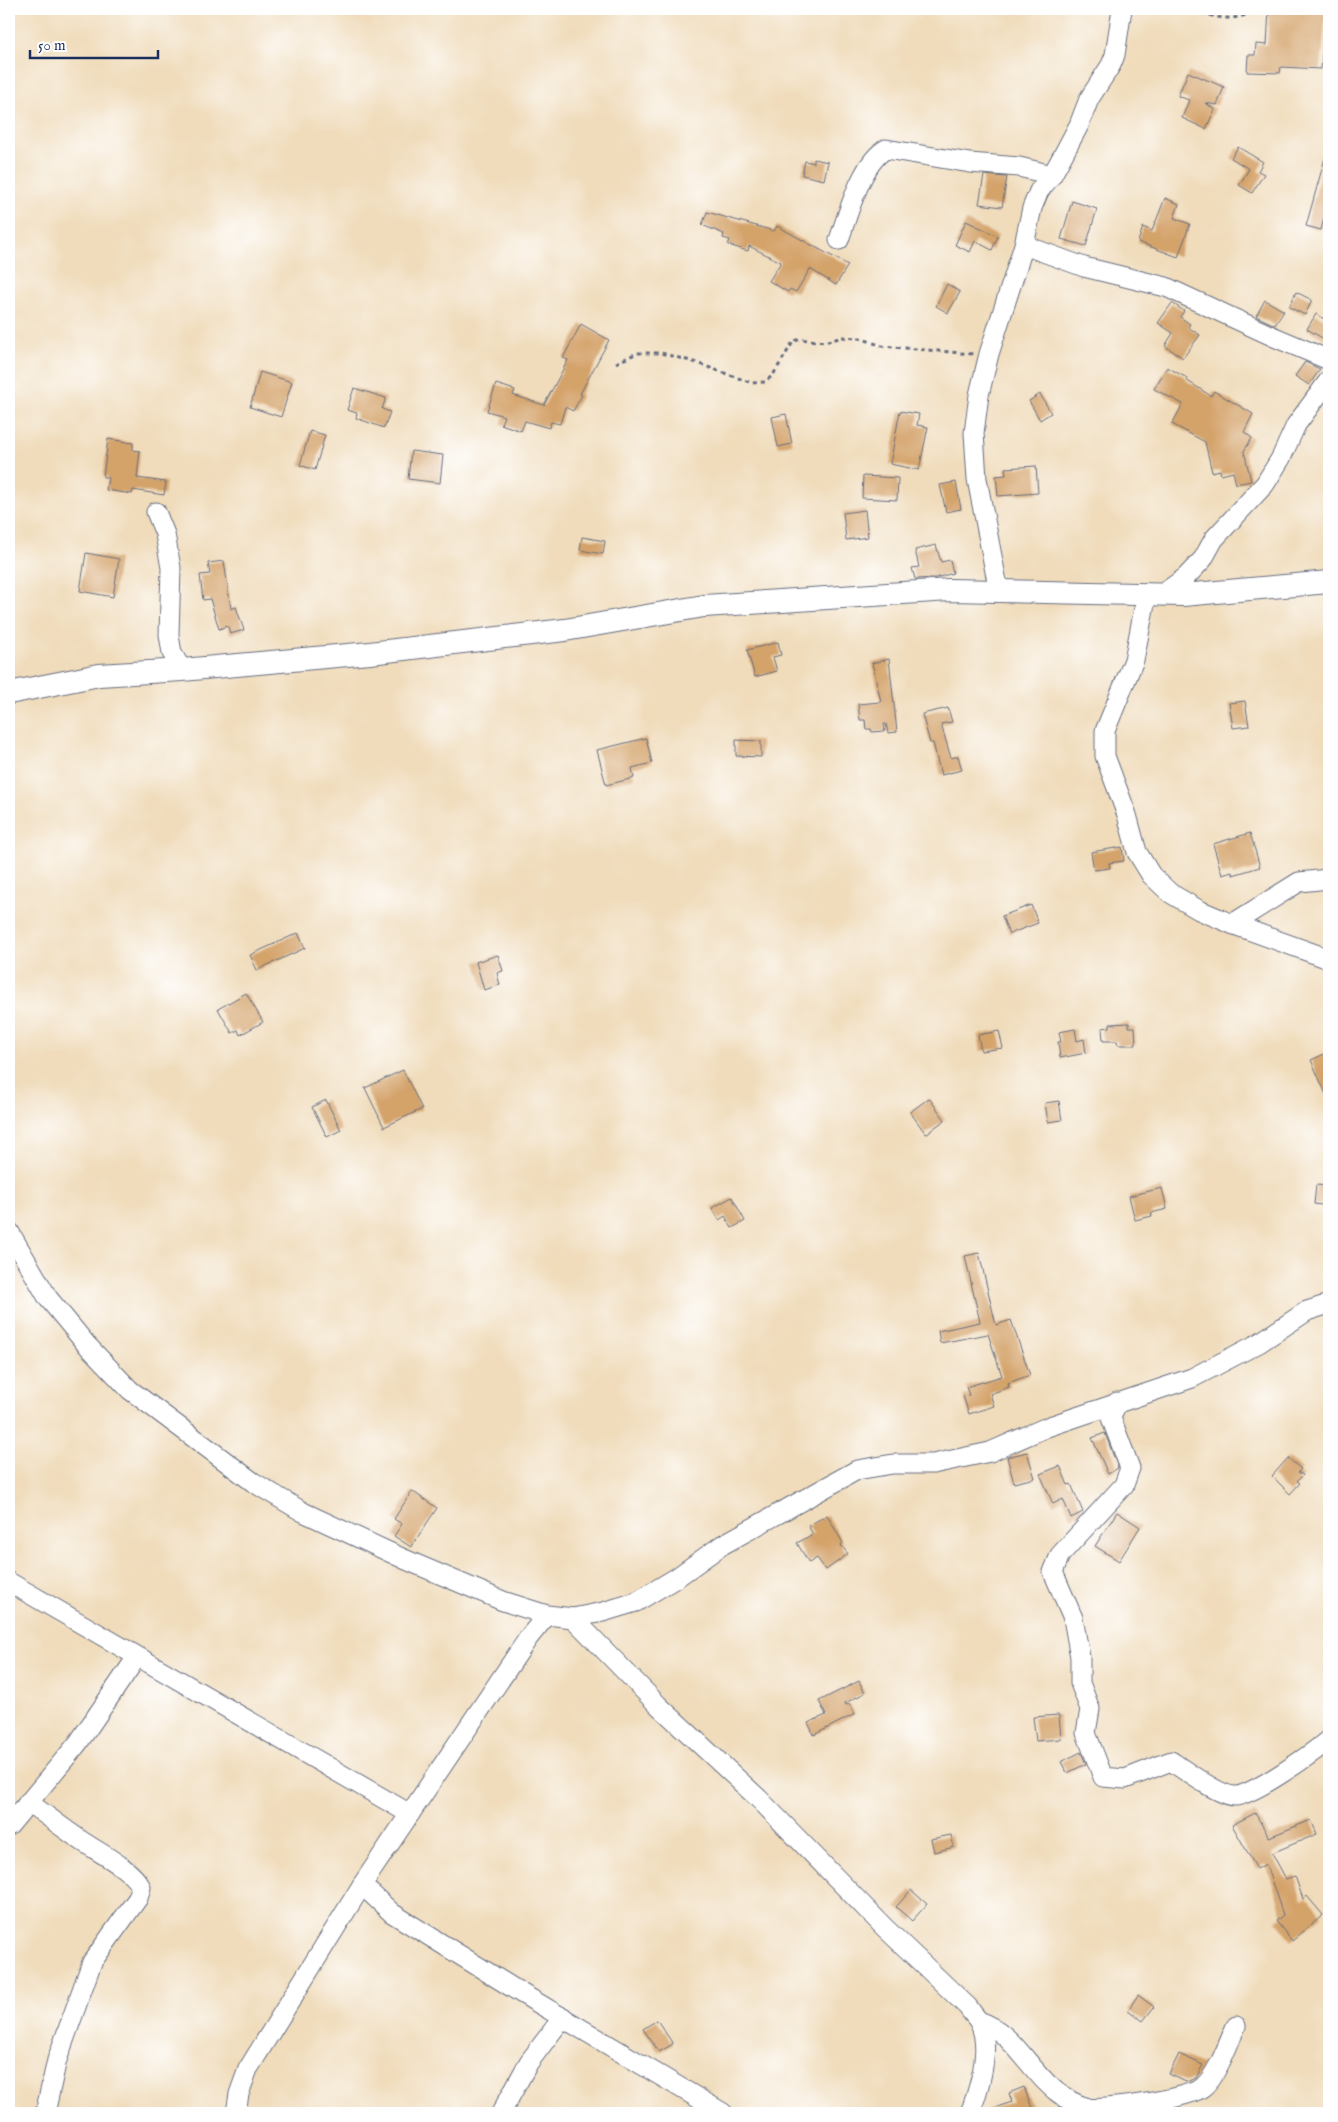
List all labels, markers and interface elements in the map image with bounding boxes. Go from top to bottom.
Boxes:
scale bar [30,28,158,60]
text: 50 m [38,36,66,55]

